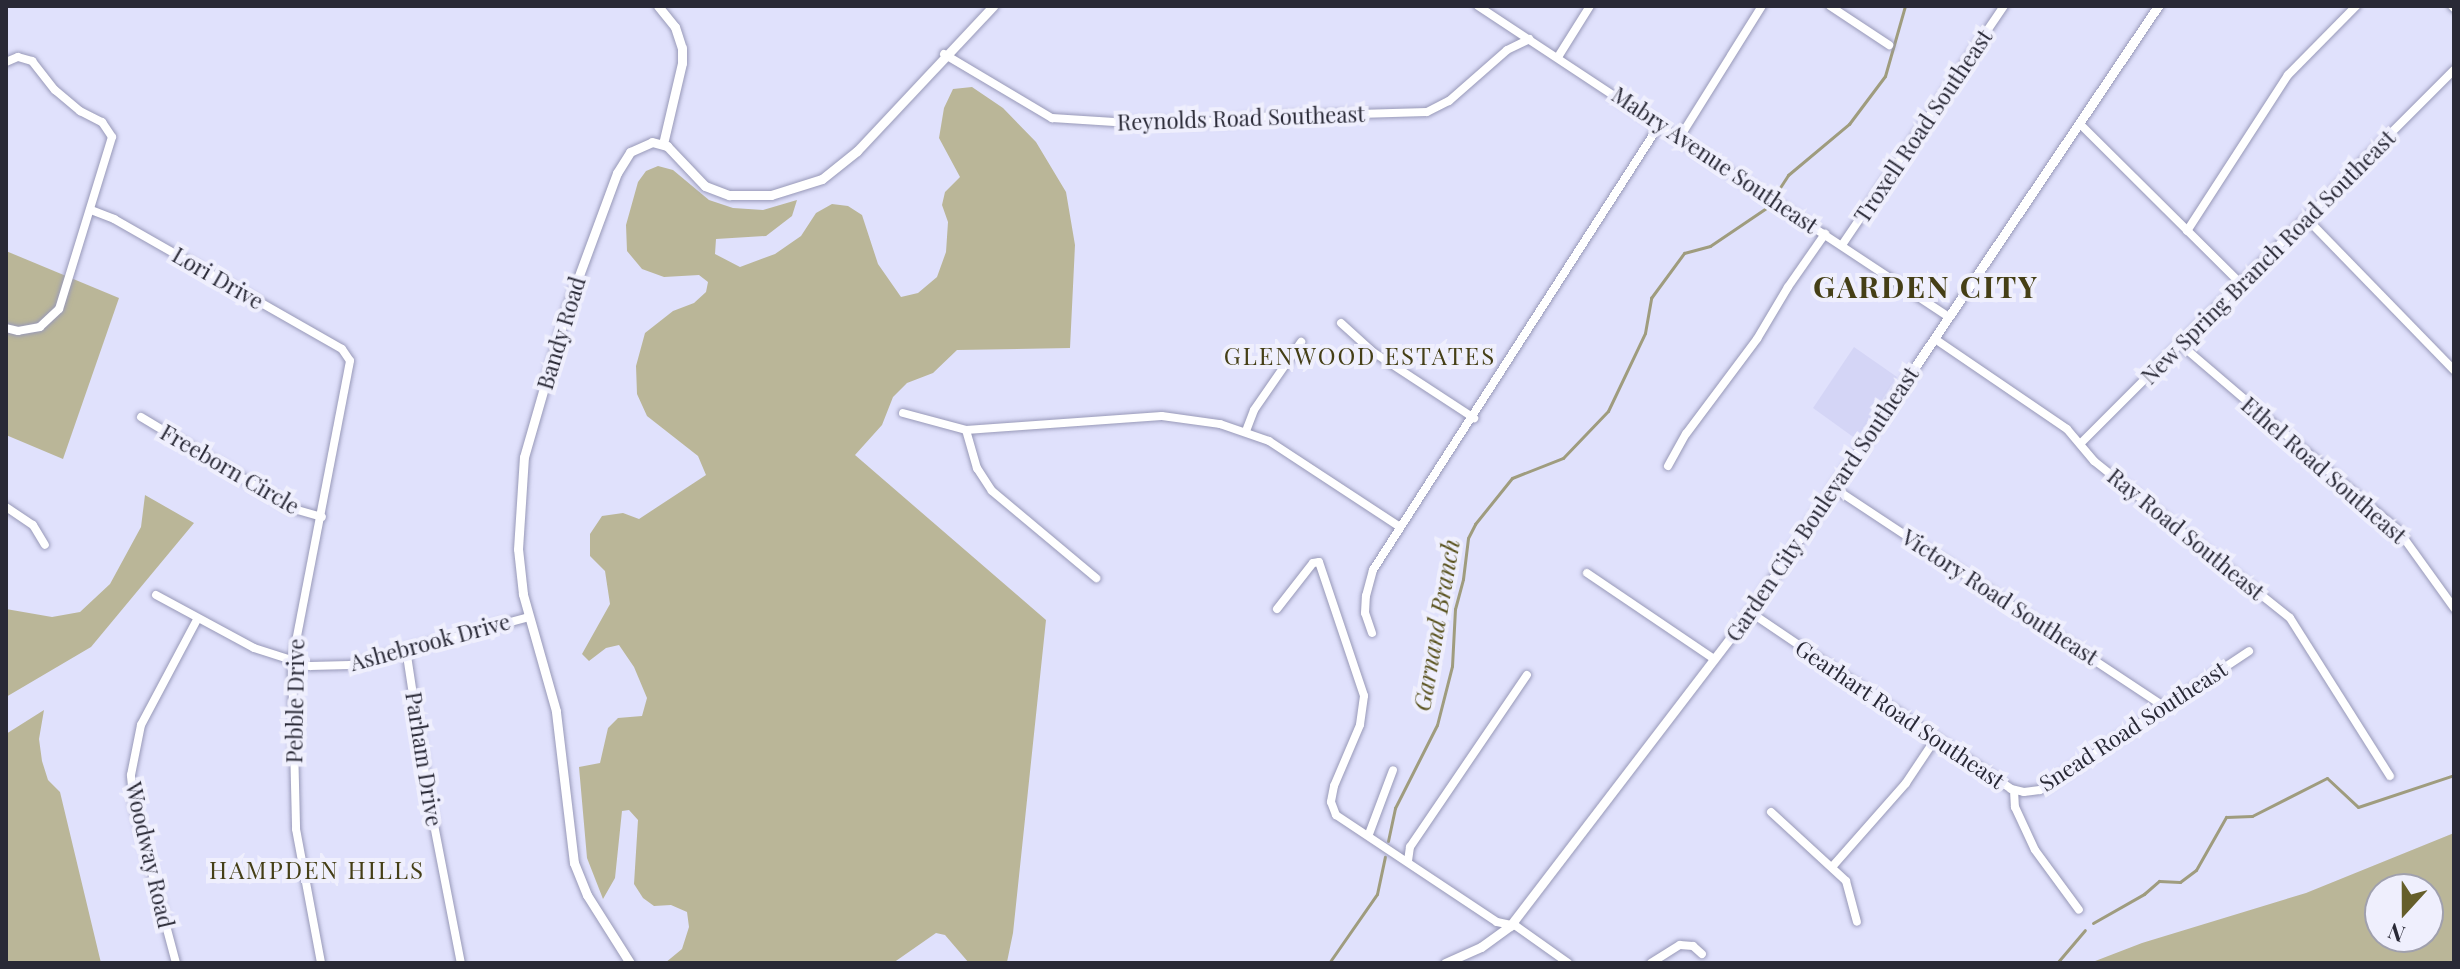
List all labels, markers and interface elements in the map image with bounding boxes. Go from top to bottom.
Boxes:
street label: Troxell Road Southeast [1848,24,1998,228]
street label: Mabry Avenue Southeast [1606,81,1824,239]
street label: Reynolds Road Southeast [1117,100,1365,136]
street label: New Spring Branch Road Southeast [2135,124,2401,390]
street label: Lori Drive [168,241,268,315]
district label: GARDEN CITY [1813,268,2039,304]
street label: Bandy Road [531,273,591,393]
district label: GLENWOOD ESTATES [1224,342,1496,370]
street label: Garden City Boulevard Southeast [1720,361,1924,647]
street label: Ethel Road Southeast [2236,391,2412,549]
street label: Freeborn Circle [156,419,304,519]
street label: Ray Road Southeast [2102,463,2270,605]
street label: Victory Road Southeast [1897,523,2103,671]
water label: Garnand Branch [1407,537,1465,713]
street label: Ashebrook Drive [347,608,513,676]
street label: Gearhart Road Southeast [1790,634,2010,794]
street label: Pebble Drive [281,638,309,764]
street label: Snead Road Southeast [2034,656,2232,796]
street label: Parham Drive [400,690,448,828]
street label: Woodway Road [120,779,180,931]
district label: HAMPDEN HILLS [209,856,425,884]
north arrow [2364,873,2444,953]
text: N [2383,917,2409,950]

